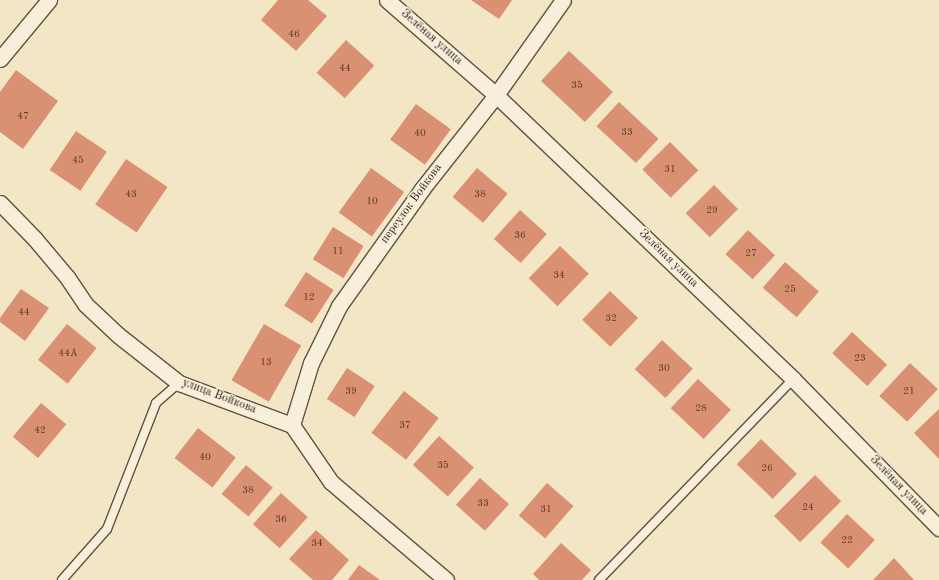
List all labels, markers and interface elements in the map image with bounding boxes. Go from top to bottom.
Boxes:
street label: Зелёная улица [397,7,465,69]
house number: 46 [288,29,300,41]
house number: 44 [339,63,351,75]
house number: 35 [571,80,583,92]
house number: 47 [17,111,29,123]
house number: 33 [621,127,633,139]
house number: 40 [414,128,426,140]
house number: 45 [72,155,84,167]
street label: переулок Войкова [378,161,446,247]
house number: 31 [664,164,676,176]
house number: 43 [125,189,137,201]
house number: 38 [474,189,486,201]
house number: 10 [366,196,378,208]
house number: 29 [706,205,718,217]
street label: Зелёная улица [635,227,701,291]
house number: 36 [514,230,526,242]
house number: 11 [332,246,344,258]
house number: 27 [745,248,757,260]
house number: 34 [553,270,565,282]
house number: 25 [784,284,796,296]
house number: 12 [303,292,315,304]
house number: 44 [18,307,30,319]
house number: 32 [605,313,617,325]
house number: 44А [58,348,78,360]
house number: 23 [854,353,866,365]
house number: 13 [260,357,272,369]
house number: 30 [658,363,670,375]
street label: улица Войкова [180,376,258,418]
house number: 39 [345,386,357,398]
house number: 21 [903,386,915,398]
house number: 28 [695,403,707,415]
house number: 37 [399,420,411,432]
house number: 42 [34,425,46,437]
house number: 40 [199,452,211,464]
street label: Зелёная улица [866,453,930,519]
house number: 35 [437,460,449,472]
house number: 26 [761,463,773,475]
house number: 38 [242,485,254,497]
house number: 33 [477,498,489,510]
house number: 24 [802,502,814,514]
house number: 31 [540,504,552,516]
house number: 36 [275,514,287,526]
house number: 22 [841,535,853,547]
house number: 34 [311,538,323,550]

